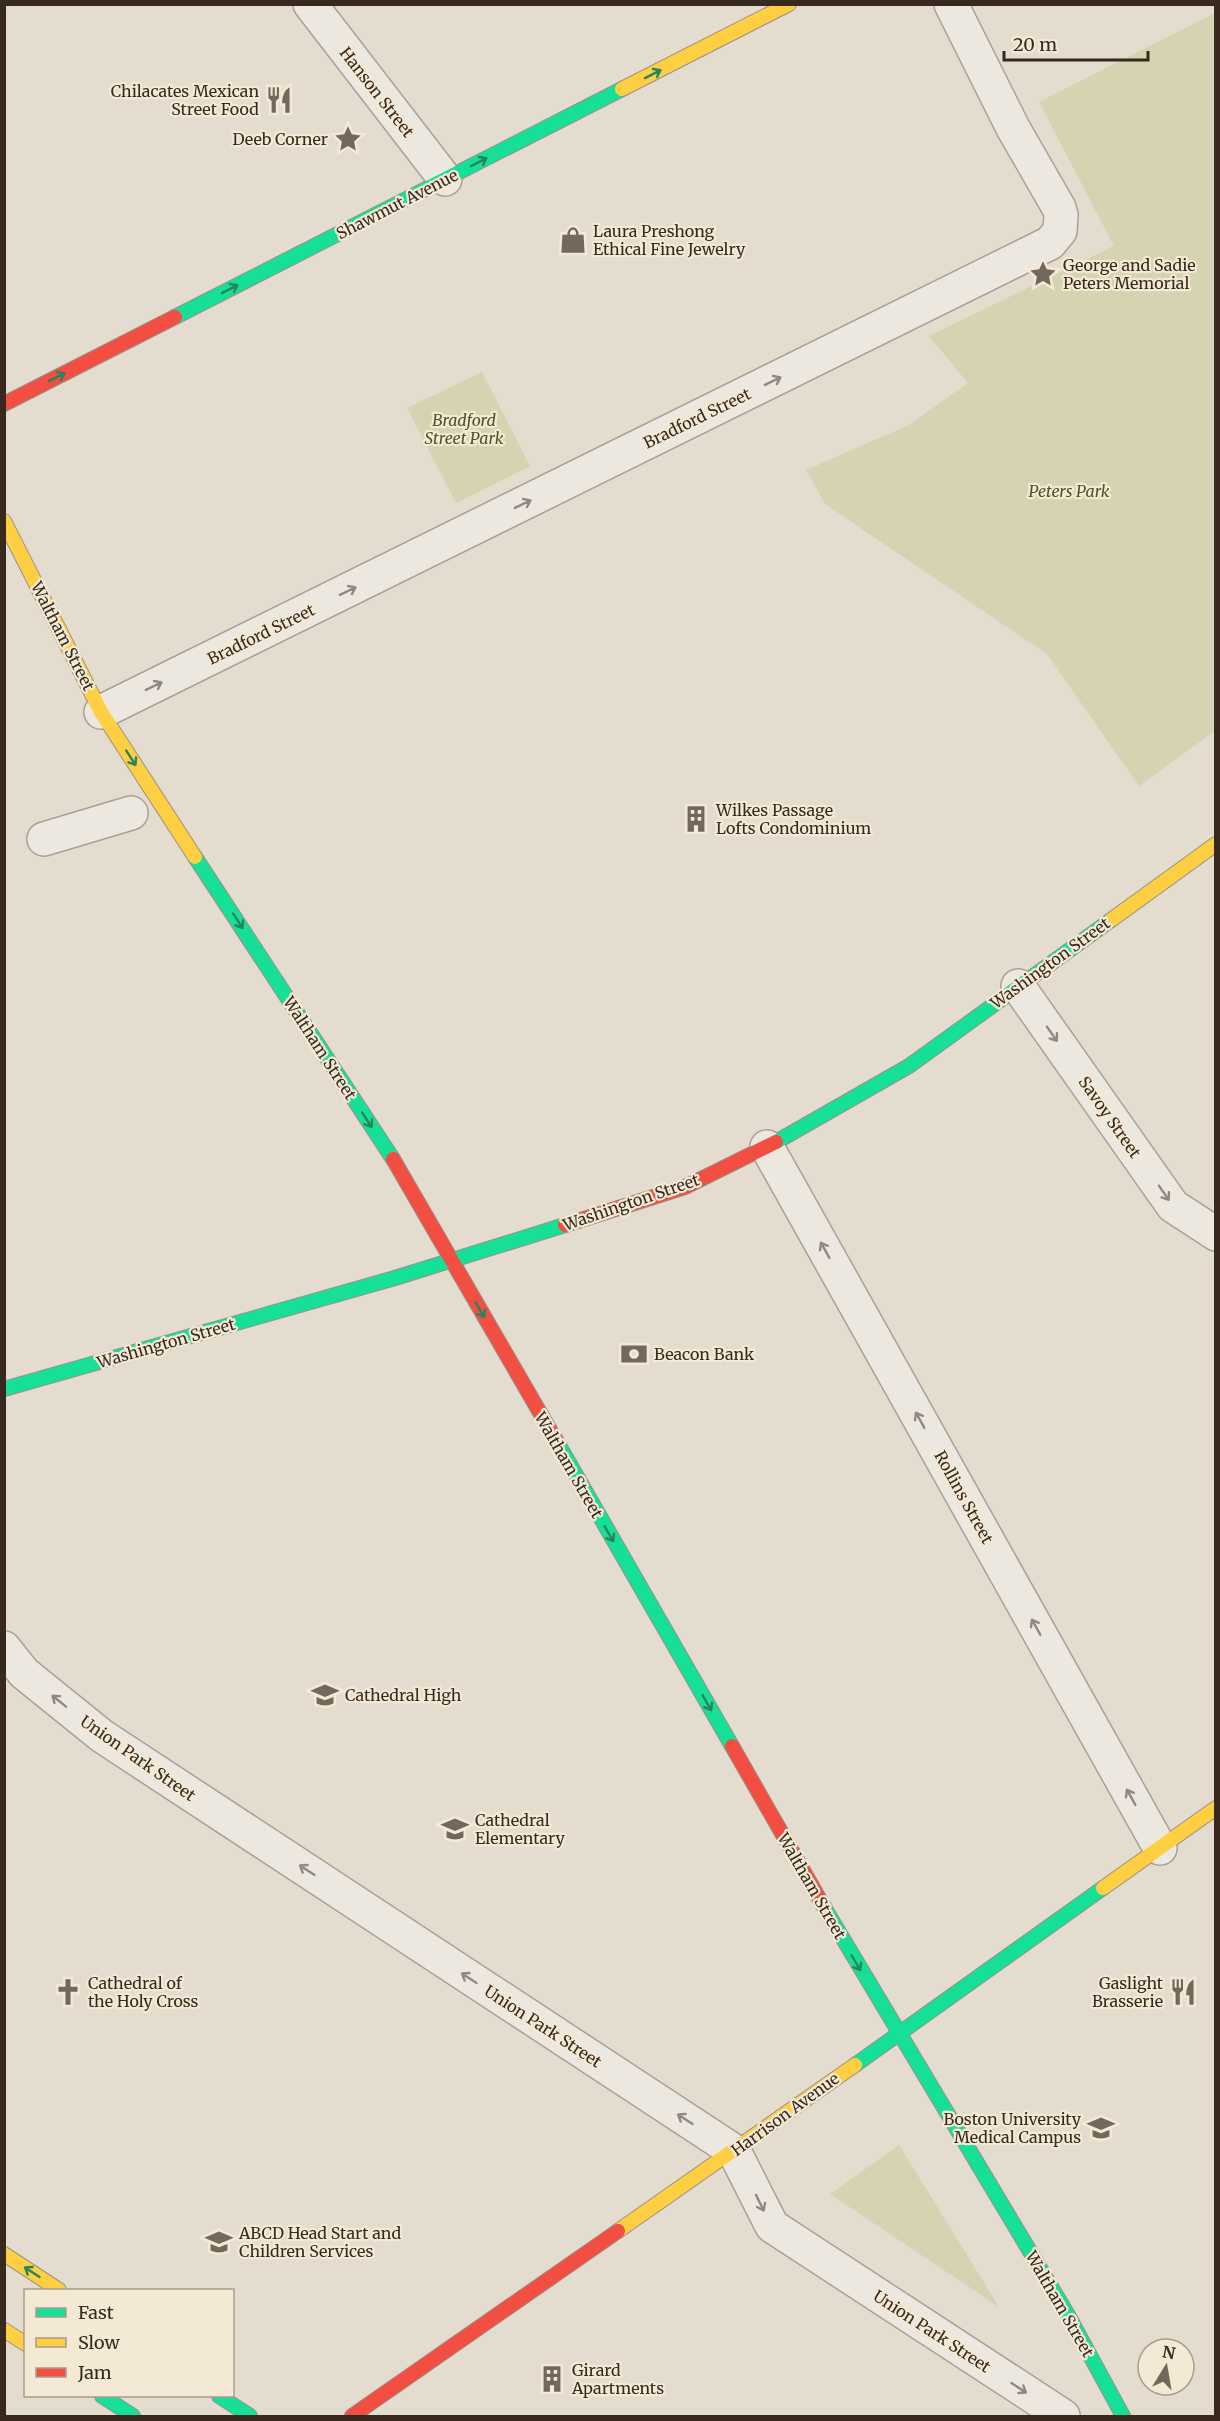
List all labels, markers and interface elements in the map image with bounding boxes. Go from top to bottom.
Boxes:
scale bar [1004,24,1148,62]
text: 20 m [1013,33,1057,56]
street label: Hanson Street [335,43,419,142]
one-way arrow [643,67,661,79]
place label: Chilacates Mexican Street Food [111,81,259,119]
restaurant icon: Chilacates Mexican Street Food [264,85,294,115]
place icon: Deeb Corner [333,124,363,154]
place label: Deeb Corner [232,129,328,149]
one-way arrow [470,156,487,168]
street label: Shawmut Avenue [333,165,461,243]
place label: Laura Preshong Ethical Fine Jewelry [593,221,746,259]
shop icon: Laura Preshong Ethical Fine Jewelry [558,225,588,255]
place label: George and Sadie Peters Memorial [1063,255,1196,293]
place icon: George and Sadie Peters Memorial [1028,259,1058,289]
one-way arrow [221,282,239,294]
one-way arrow [47,371,65,382]
one-way arrow [763,374,781,386]
street label: Bradford Street [640,383,755,453]
park label: Bradford Street Park [425,410,504,448]
park label: Peters Park [1028,481,1110,501]
one-way arrow [513,498,531,510]
street label: Waltham Street [27,577,99,694]
one-way arrow [338,584,356,596]
street label: Bradford Street [204,599,319,669]
one-way arrow [145,680,163,692]
one-way arrow [125,749,138,766]
place label: Wilkes Passage Lofts Condominium [715,800,871,838]
building icon: Wilkes Passage Lofts Condominium [681,804,711,834]
one-way arrow [232,912,244,929]
street label: Washington Street [985,912,1114,1014]
street label: Waltham Street [279,992,361,1104]
one-way arrow [1046,1025,1058,1041]
street label: Savoy Street [1075,1072,1146,1162]
one-way arrow [361,1111,373,1127]
street label: Washington Street [559,1169,703,1235]
one-way arrow [1158,1185,1170,1201]
one-way arrow [818,1242,830,1259]
one-way arrow [475,1301,486,1319]
street label: Washington Street [94,1313,238,1373]
bank icon: Beacon Bank [619,1339,649,1369]
place label: Beacon Bank [654,1344,755,1364]
street label: Waltham Street [530,1407,608,1522]
one-way arrow [914,1412,926,1429]
street label: Rollins Street [930,1447,998,1548]
one-way arrow [603,1525,615,1542]
one-way arrow [1030,1618,1041,1636]
school or university icon: Cathedral High [310,1680,340,1710]
place label: Cathedral High [345,1685,462,1705]
one-way arrow [701,1694,713,1711]
one-way arrow [51,1695,67,1708]
street label: Union Park Street [77,1711,200,1806]
one-way arrow [1125,1789,1137,1806]
place label: Cathedral Elementary [475,1810,566,1848]
school or university icon: Cathedral Elementary [440,1814,470,1844]
street label: Waltham Street [773,1828,851,1943]
one-way arrow [298,1864,315,1877]
one-way arrow [851,1954,863,1971]
one-way arrow [461,1971,478,1984]
place label: Cathedral of the Holy Cross [88,1973,199,2011]
place label: Gaslight Brasserie [1092,1973,1164,2011]
church icon: Cathedral of the Holy Cross [53,1977,83,2007]
restaurant icon: Gaslight Brasserie [1168,1977,1198,2007]
street label: Union Park Street [480,1981,606,2072]
street label: Harrison Avenue [727,2068,843,2160]
place label: Boston University Medical Campus [943,2109,1082,2147]
one-way arrow [677,2113,694,2125]
school or university icon: Boston University Medical Campus [1086,2113,1116,2143]
one-way arrow [755,2194,767,2212]
place label: ABCD Head Start and Children Services [238,2223,401,2261]
school or university icon: ABCD Head Start and Children Services [204,2227,234,2257]
street label: Waltham Street [1021,2246,1099,2361]
one-way arrow [24,2266,41,2278]
street label: Union Park Street [869,2286,995,2377]
legend [24,2289,234,2397]
text: Fast [78,2301,114,2324]
text: Slow [78,2331,121,2354]
north arrow [1136,2337,1196,2397]
text: N [1161,2341,1177,2363]
place label: Girard Apartments [571,2360,664,2398]
text: Jam [77,2361,112,2384]
building icon: Girard Apartments [537,2364,567,2394]
one-way arrow [1010,2382,1027,2394]

